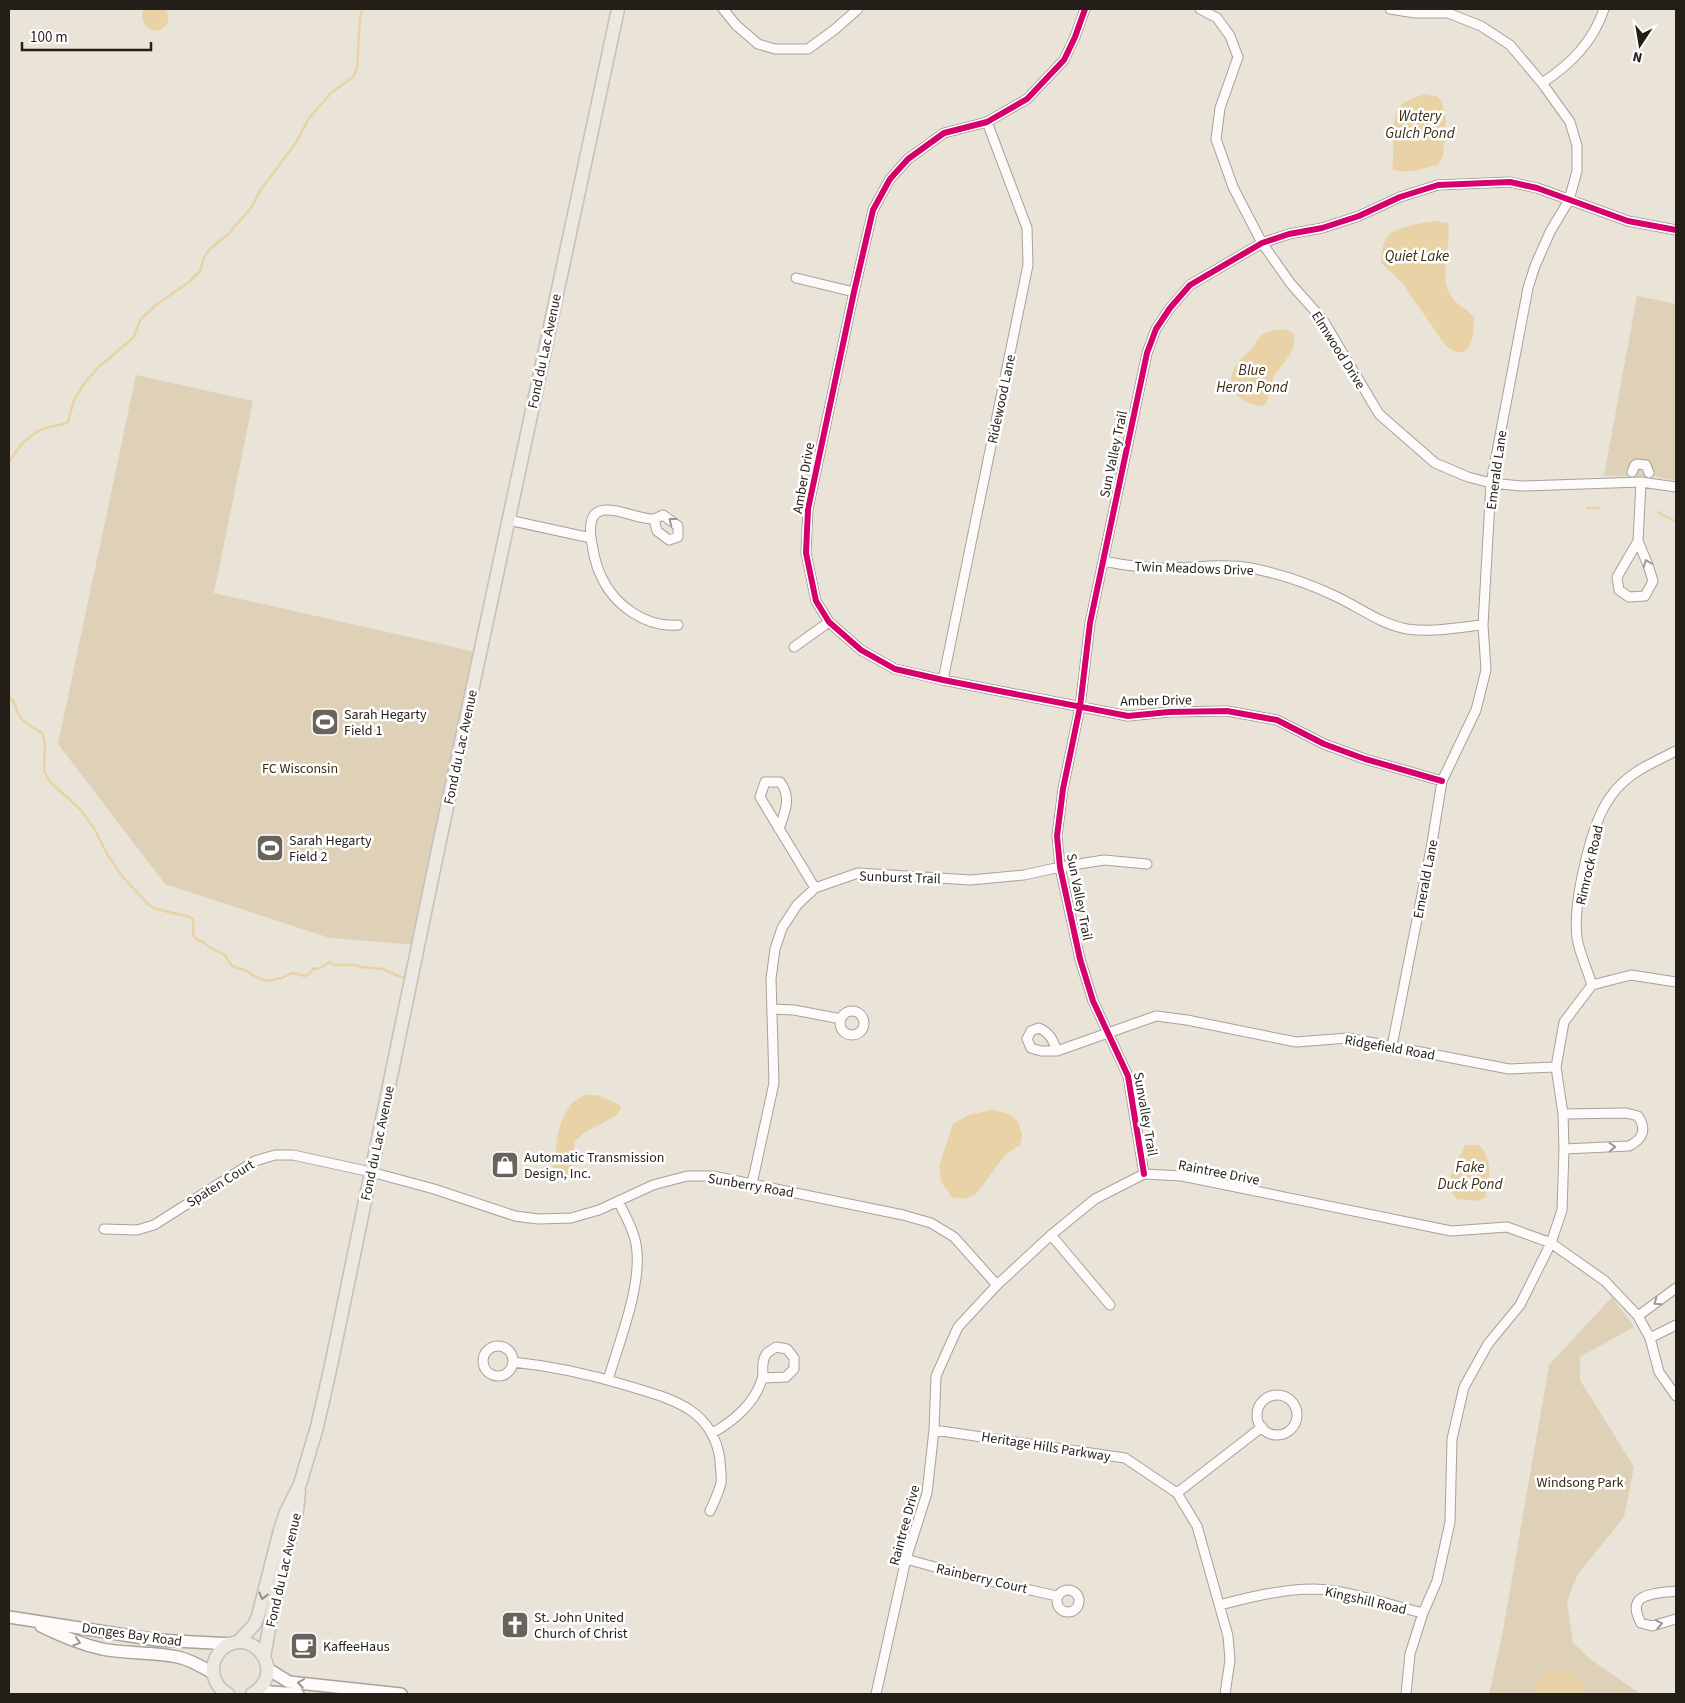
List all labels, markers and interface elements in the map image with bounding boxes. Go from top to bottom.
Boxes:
scale bar [22,20,151,52]
north arrow [1615,20,1665,70]
text: 100 m [30,27,68,48]
text: N [1631,46,1644,67]
water label: Watery Gulch Pond [1385,106,1456,144]
water label: Quiet Lake [1385,246,1449,267]
street label: Fond du Lac Avenue [523,292,567,410]
street label: Elmwood Drive [1306,308,1370,393]
street label: Ridewood Lane [983,353,1021,446]
water label: Blue Heron Pond [1216,360,1289,398]
street label: Sun Valley Trail [1095,408,1133,500]
street label: Emerald Lane [1482,429,1512,511]
street label: Amber Drive [788,441,820,515]
one-way arrow [668,518,677,527]
street label: Twin Meadows Drive [1134,557,1254,581]
one-way arrow [1643,559,1653,568]
street label: Fond du Lac Avenue [439,688,483,806]
street label: Amber Drive [1120,690,1192,712]
place label: Sarah Hegarty Field 1 [344,705,427,741]
sports icon: Sarah Hegarty Field 1 [310,707,340,737]
park label: FC Wisconsin [262,759,338,779]
street label: Rimrock Road [1571,823,1609,907]
place label: Sarah Hegarty Field 2 [289,831,372,867]
sports icon: Sarah Hegarty Field 2 [255,833,285,863]
street label: Emerald Lane [1409,838,1443,920]
street label: Sun Valley Trail [1061,852,1097,943]
street label: Sunburst Trail [859,867,941,889]
street label: Ridgefield Road [1343,1030,1437,1066]
street label: Sunvalley Trail [1128,1071,1162,1158]
street label: Fond du Lac Avenue [356,1084,400,1202]
one-way arrow [1609,1142,1617,1152]
place label: Automatic Transmission Design, Inc. [524,1148,665,1184]
shop icon: Automatic Transmission Design, Inc. [490,1150,520,1180]
street label: Spaten Court [183,1155,259,1213]
street label: Raintree Drive [1176,1155,1261,1191]
water label: Fake Duck Pond [1437,1157,1503,1195]
street label: Sunberry Road [706,1169,795,1203]
one-way arrow [1653,1296,1663,1305]
street label: Heritage Hills Parkway [980,1427,1112,1467]
park label: Windsong Park [1536,1473,1624,1493]
street label: Raintree Drive [885,1483,925,1568]
street label: Fond du Lac Avenue [261,1511,307,1629]
street label: Rainberry Court [934,1559,1030,1599]
street label: Kingshill Road [1323,1582,1409,1620]
one-way arrow [258,1592,269,1601]
place label: St. John United Church of Christ [534,1608,628,1644]
church icon: St. John United Church of Christ [500,1610,530,1640]
street label: Donges Bay Road [80,1618,183,1652]
one-way arrow [1655,1619,1664,1630]
cafe icon: KaffeeHaus [289,1631,319,1661]
one-way arrow [73,1636,81,1646]
place label: KaffeeHaus [323,1637,390,1657]
one-way arrow [296,1679,305,1689]

